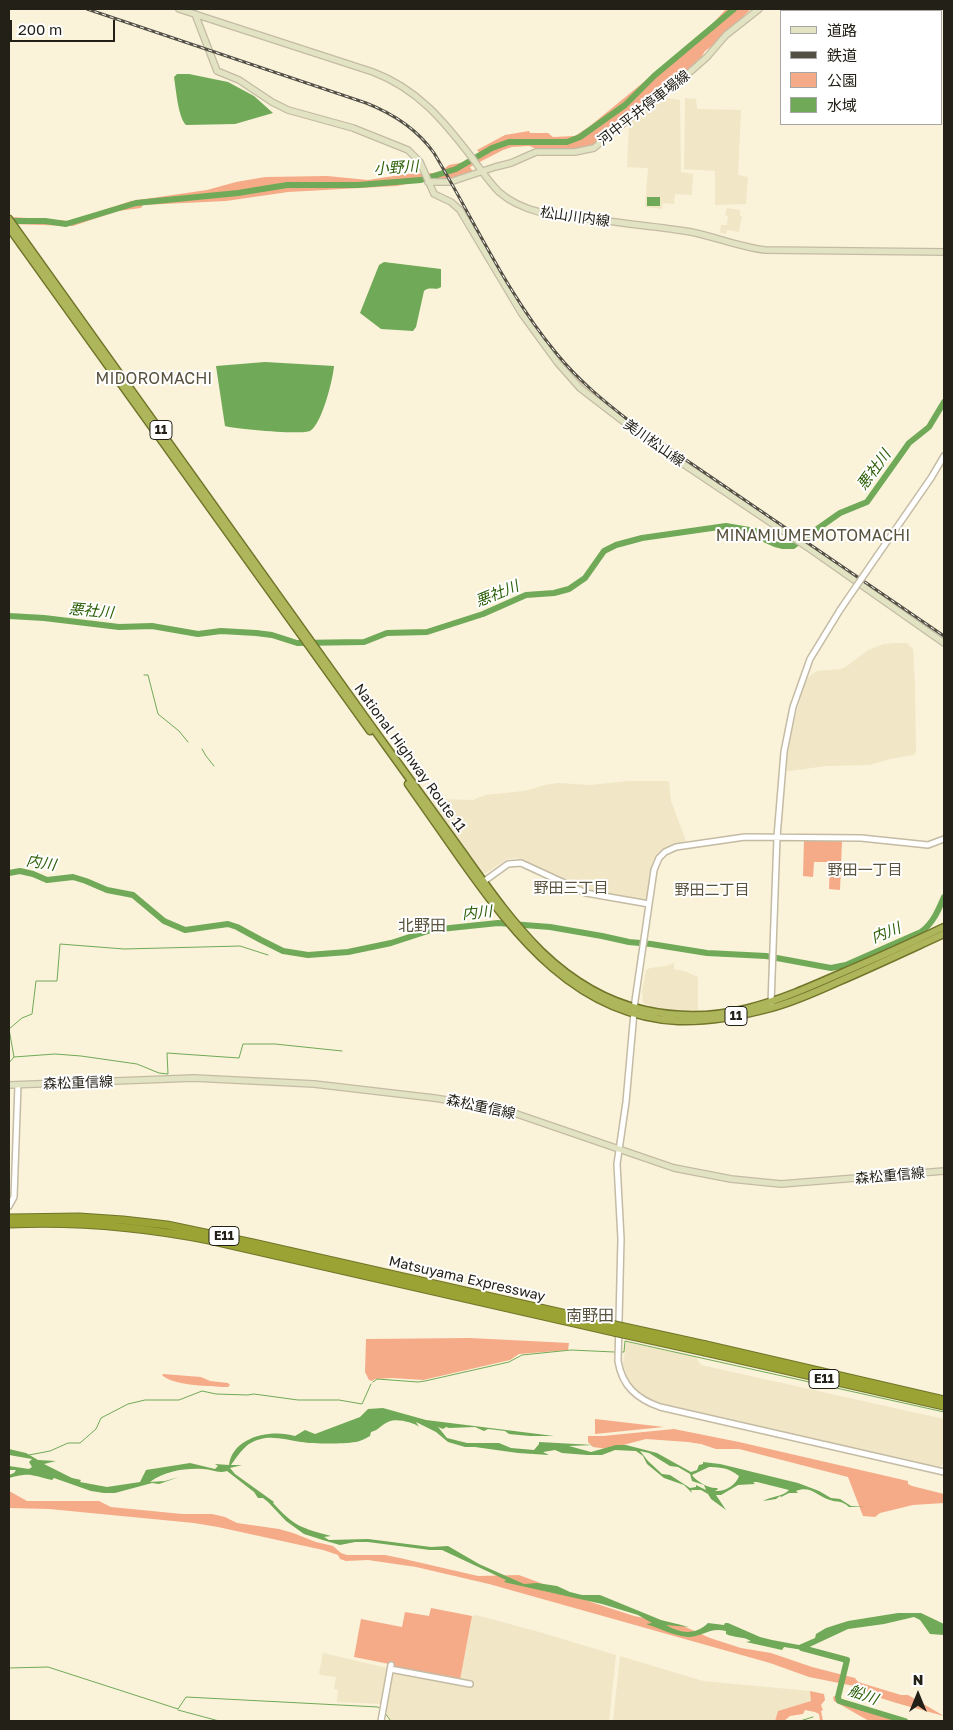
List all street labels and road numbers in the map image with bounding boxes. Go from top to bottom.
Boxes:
street label: 河中平井停車場線 [595,67,693,149]
street label: 松山川内線 [539,204,611,230]
street label: 美川松山線 [621,416,687,470]
road number: 11 [150,420,172,440]
street label: National Highway Route 11 [351,681,469,835]
road number: 11 [725,1006,747,1026]
street label: 森松重信線 [43,1073,113,1093]
street label: 森松重信線 [445,1092,517,1122]
street label: 森松重信線 [854,1165,926,1187]
road number: E11 [209,1226,239,1246]
street label: Matsuyama Expressway [387,1253,547,1305]
road number: E11 [809,1370,839,1388]

